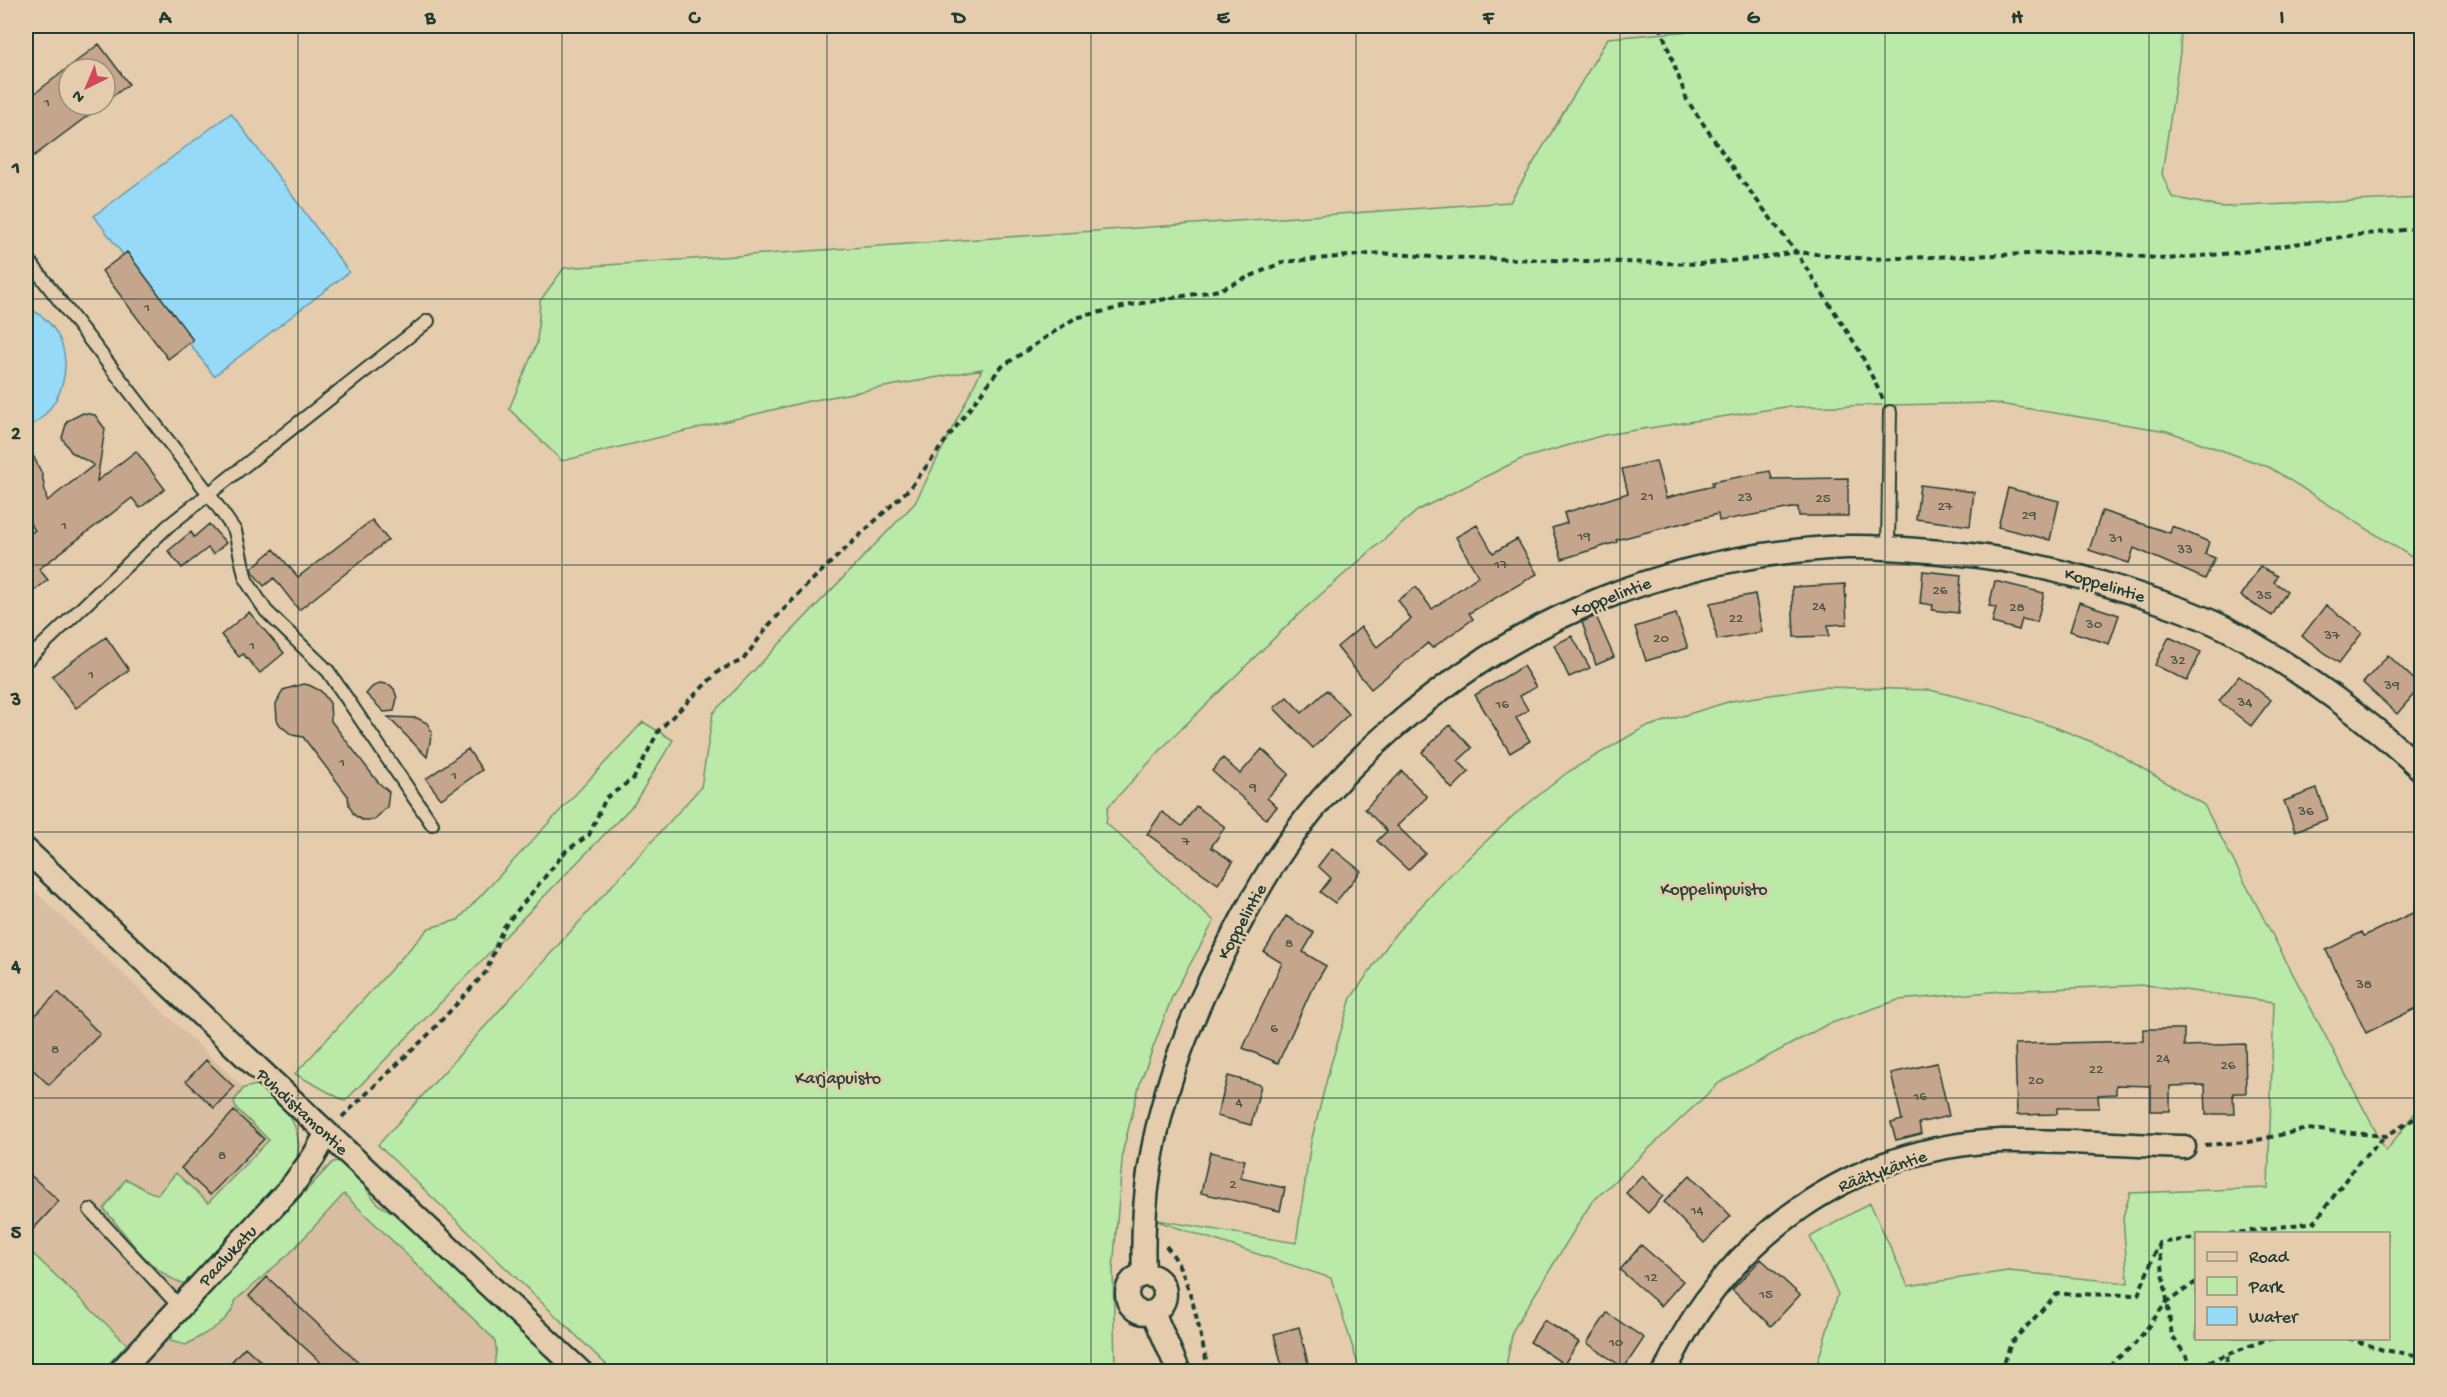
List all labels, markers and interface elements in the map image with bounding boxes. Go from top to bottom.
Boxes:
text: A [158,8,173,31]
text: B [424,8,436,31]
text: C [688,8,702,31]
text: D [950,8,966,31]
text: E [1217,8,1231,31]
text: F [1482,8,1495,31]
text: G [1747,8,1761,31]
text: H [2011,8,2023,31]
text: I [2280,8,2285,31]
north arrow [57,57,117,117]
text: N [68,85,89,106]
house number: 1 [43,94,50,112]
text: 1 [11,158,20,181]
house number: 1 [143,299,150,317]
text: 2 [11,424,21,447]
house number: 21 [1640,488,1654,506]
house number: 23 [1737,489,1753,507]
house number: 25 [1815,490,1831,508]
house number: 27 [1937,498,1954,516]
house number: 29 [2022,507,2037,525]
house number: 1 [60,517,67,535]
house number: 19 [1576,528,1591,546]
house number: 31 [2108,530,2123,548]
house number: 33 [2176,541,2193,559]
house number: 17 [1493,556,1509,574]
street label: Koppelintie [2061,564,2148,609]
street label: Koppelintie [1569,573,1655,623]
house number: 26 [1933,582,1948,600]
house number: 35 [2255,587,2272,605]
house number: 24 [1812,598,1826,616]
house number: 28 [2009,599,2025,617]
house number: 22 [1729,610,1743,628]
house number: 30 [2085,616,2103,634]
house number: 37 [2323,627,2341,645]
house number: 20 [1653,630,1669,648]
house number: 1 [248,637,255,655]
house number: 32 [2169,652,2186,670]
house number: 1 [87,666,94,684]
house number: 39 [2383,677,2400,695]
text: 3 [10,690,21,713]
house number: 34 [2237,694,2252,712]
house number: 16 [1494,696,1509,714]
house number: 1 [338,754,345,772]
house number: 1 [450,767,457,785]
house number: 9 [1248,779,1257,797]
house number: 36 [2297,803,2314,821]
house number: 7 [1181,833,1191,851]
street label: Koppelintie [1214,880,1273,964]
park label: Koppelinpuisto [1660,880,1768,901]
house number: 8 [1285,935,1293,953]
text: 4 [10,957,21,980]
house number: 38 [2355,976,2372,994]
house number: 6 [1270,1020,1278,1038]
house number: 8 [51,1041,59,1059]
house number: 24 [2156,1050,2170,1068]
house number: 26 [2221,1057,2236,1075]
house number: 22 [2089,1061,2103,1079]
street label: Puhdistamontie [250,1064,352,1161]
park label: Karjapuisto [795,1069,881,1090]
house number: 20 [2028,1072,2044,1090]
house number: 16 [1912,1088,1927,1106]
house number: 4 [1235,1094,1243,1112]
street label: Räätykäntie [1836,1146,1931,1198]
house number: 8 [218,1147,226,1165]
house number: 2 [1229,1176,1237,1194]
house number: 14 [1689,1202,1704,1220]
street label: Paalukatu [195,1221,263,1292]
text: 5 [11,1223,22,1246]
legend [2195,1232,2390,1340]
text: Road [2249,1248,2290,1269]
house number: 12 [1643,1269,1658,1287]
text: Park [2248,1278,2285,1299]
house number: 15 [1758,1286,1773,1304]
text: Water [2249,1308,2299,1329]
house number: 10 [1608,1334,1624,1352]

